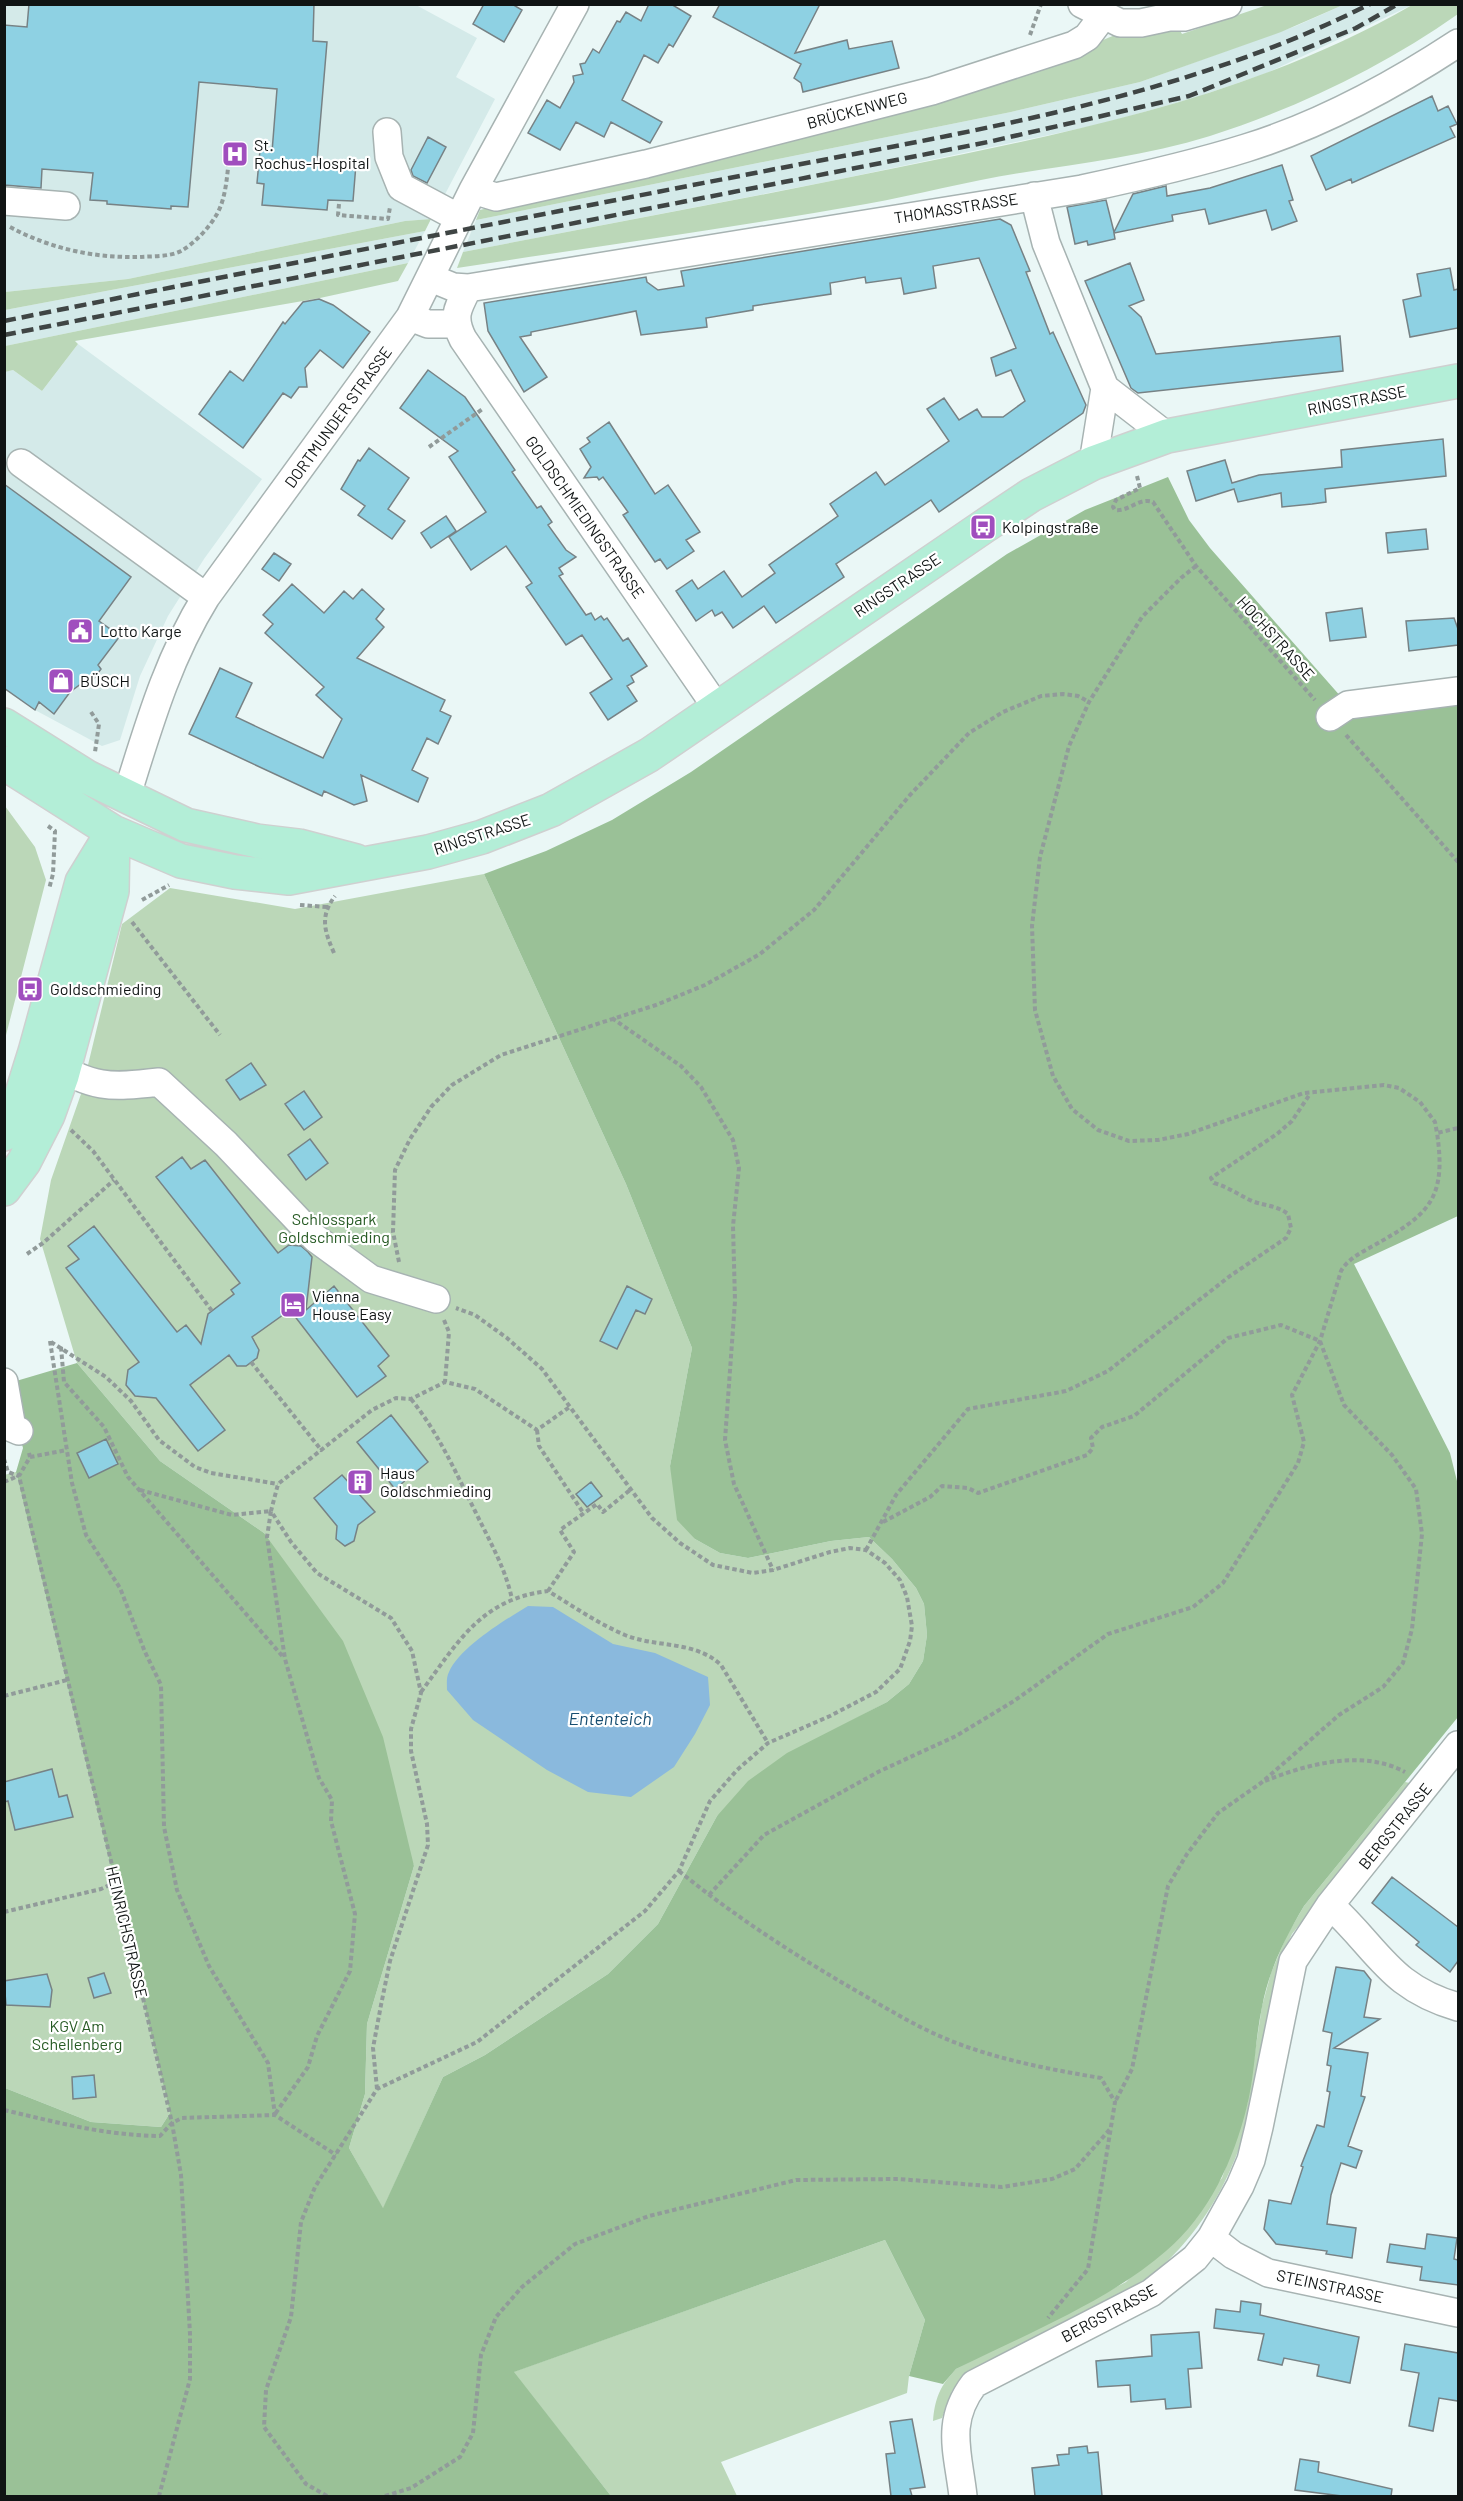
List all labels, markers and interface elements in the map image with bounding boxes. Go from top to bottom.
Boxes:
street label: BRÜCKENWEG [805,87,909,132]
place label: St. Rochus-Hospital [254,135,369,172]
hospital icon: St. Rochus-Hospital [220,139,250,169]
street label: THOMASSTRASSE [892,188,1019,227]
street label: DORTMUNDER STRASSE [280,342,395,491]
street label: RINGSTRASSE [1306,381,1408,418]
street label: GOLDSCHMIEDINGSTRASSE [522,432,649,602]
bus stop icon: Kolpingstraße [968,512,998,542]
place label: Kolpingstraße [1002,517,1099,536]
street label: RINGSTRASSE [850,549,944,621]
street label: HOCHSTRASSE [1234,592,1319,684]
public building icon: Lotto Karge [65,616,95,646]
place label: Lotto Karge [100,621,182,640]
shop icon: BÜSCH [46,666,76,696]
place label: BÜSCH [80,671,130,690]
street label: RINGSTRASSE [431,809,533,858]
bus stop icon: Goldschmieding [15,974,45,1004]
place label: Goldschmieding [50,979,161,998]
park label: Schlosspark Goldschmieding [278,1209,390,1246]
place label: Vienna House Easy [312,1286,392,1323]
hotel icon: Vienna House Easy [278,1290,308,1320]
place label: Haus Goldschmieding [380,1463,491,1500]
building icon: Haus Goldschmieding [345,1467,375,1497]
water label: Ententeich [568,1707,652,1729]
street label: BERGSTRASSE [1354,1779,1435,1873]
street label: HEINRICHSTRASSE [103,1864,152,2000]
park label: KGV Am Schellenberg [32,2016,122,2053]
street label: STEINSTRASSE [1275,2265,1385,2306]
street label: BERGSTRASSE [1058,2279,1160,2346]

